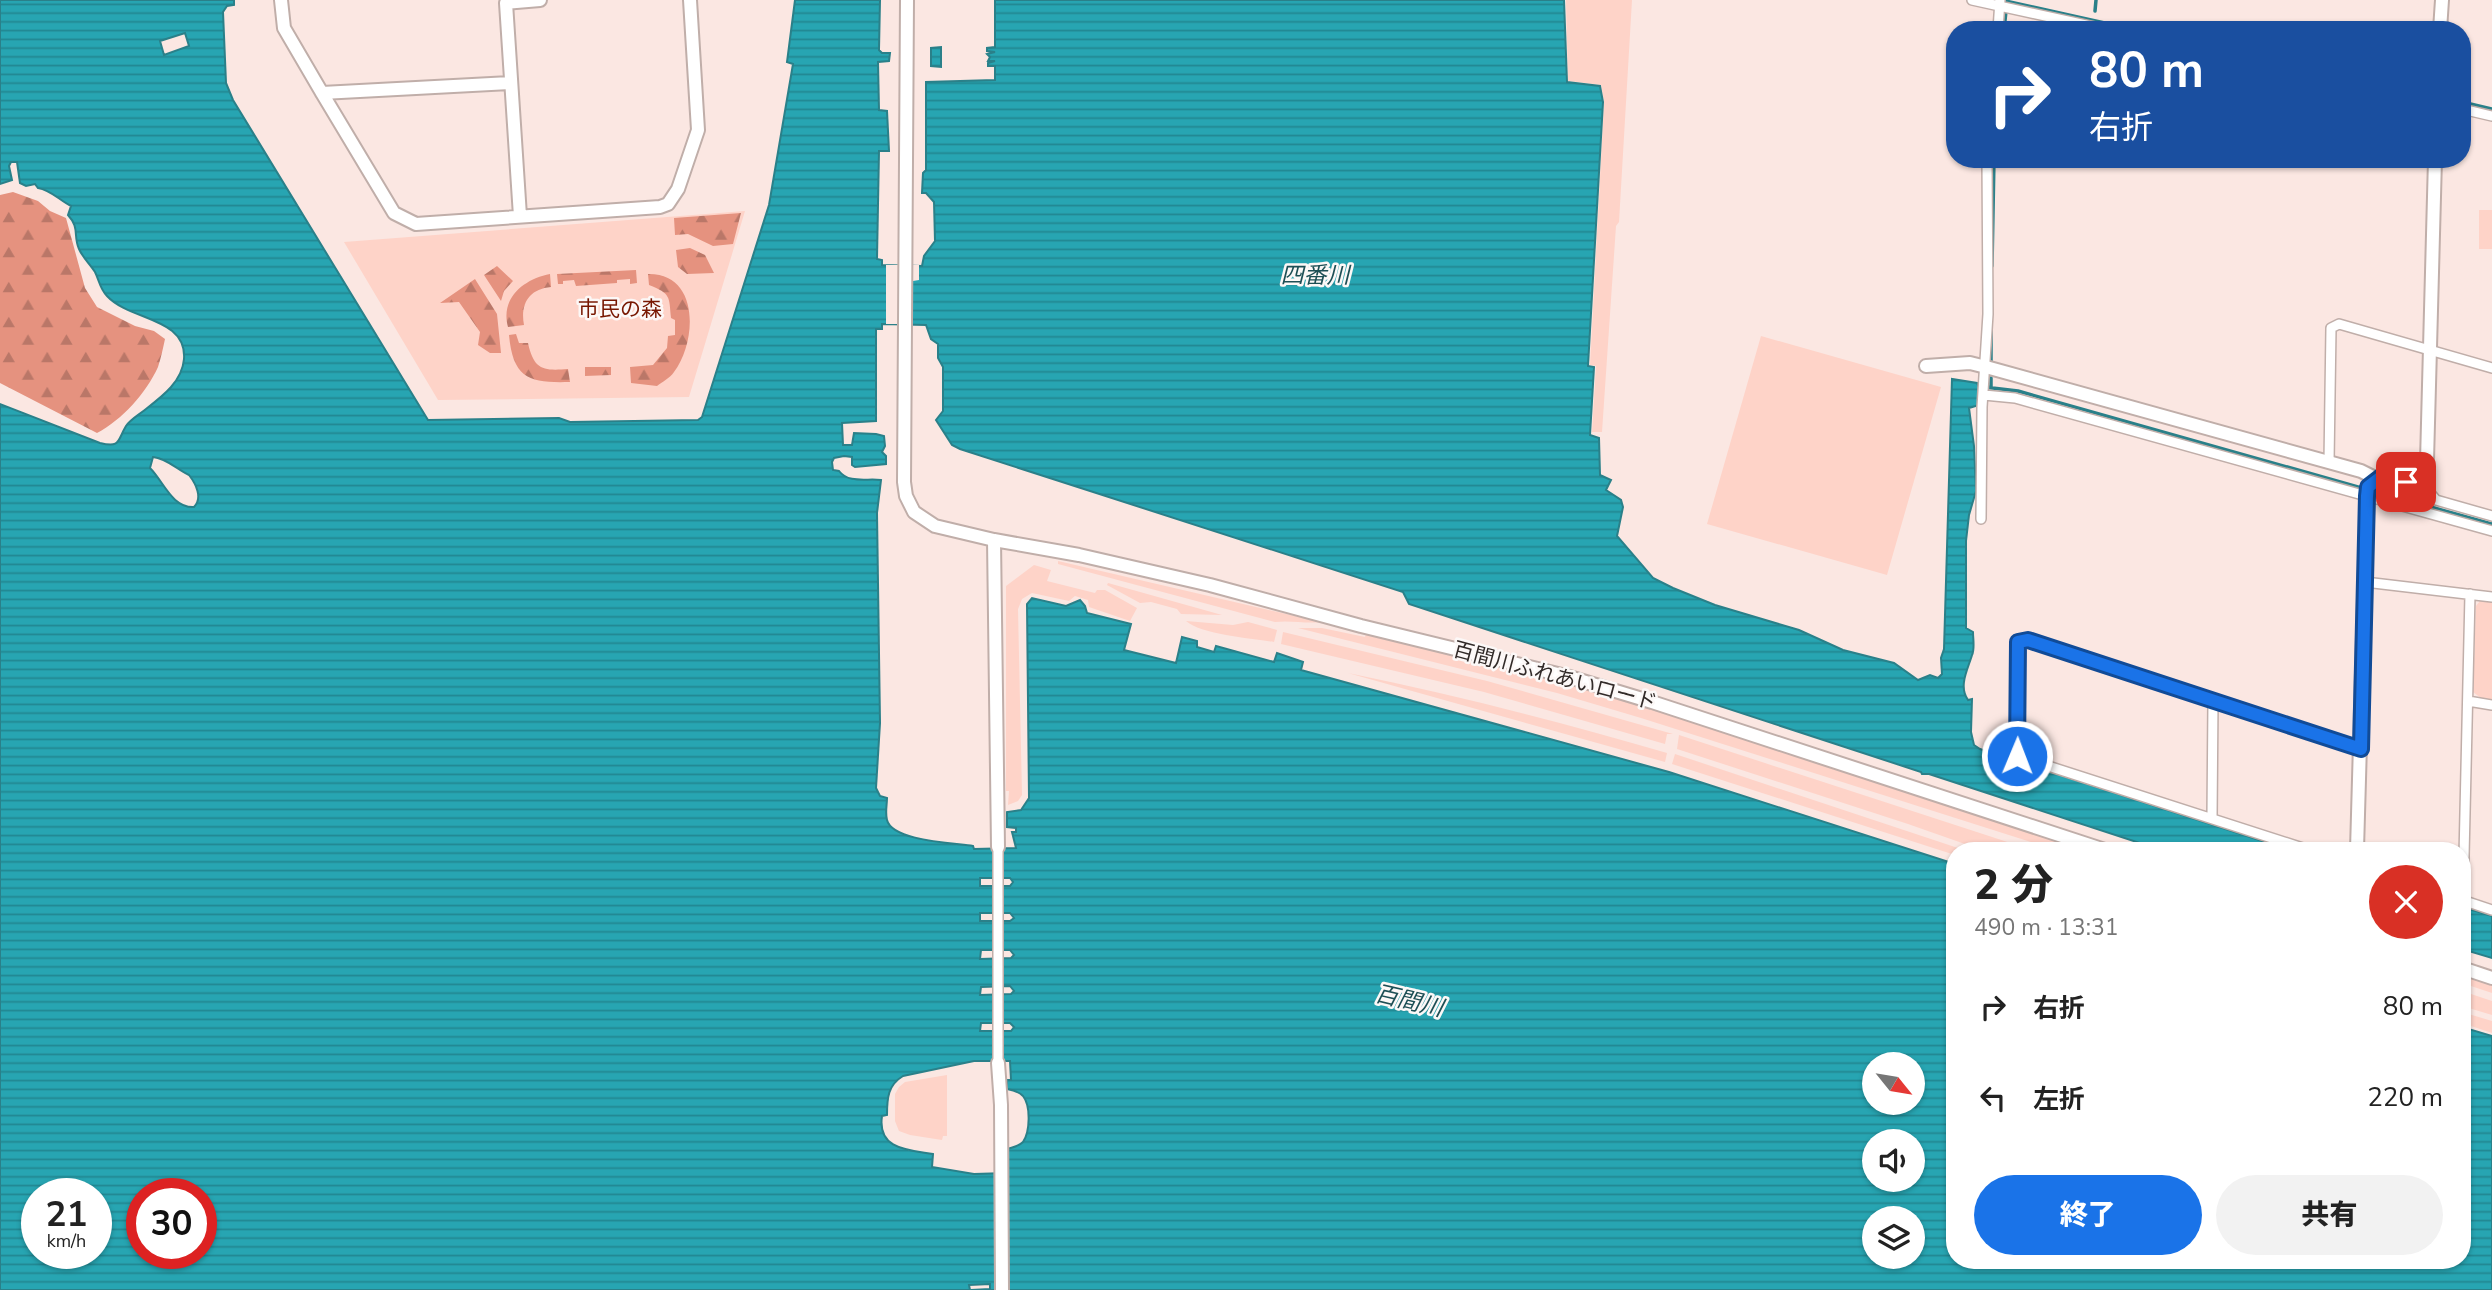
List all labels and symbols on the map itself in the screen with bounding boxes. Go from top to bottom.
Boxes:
water label: 四番川 [1281,260,1353,291]
park label: 市民の森 [578,295,662,323]
pin [2376,452,2436,512]
street label: 百間川ふれあいロード [1450,635,1660,717]
position arrow [1980,719,2054,793]
water label: 百間川 [1372,978,1449,1025]
north arrow [1862,1052,1925,1115]
speed limit sign: 30 [126,1178,217,1269]

